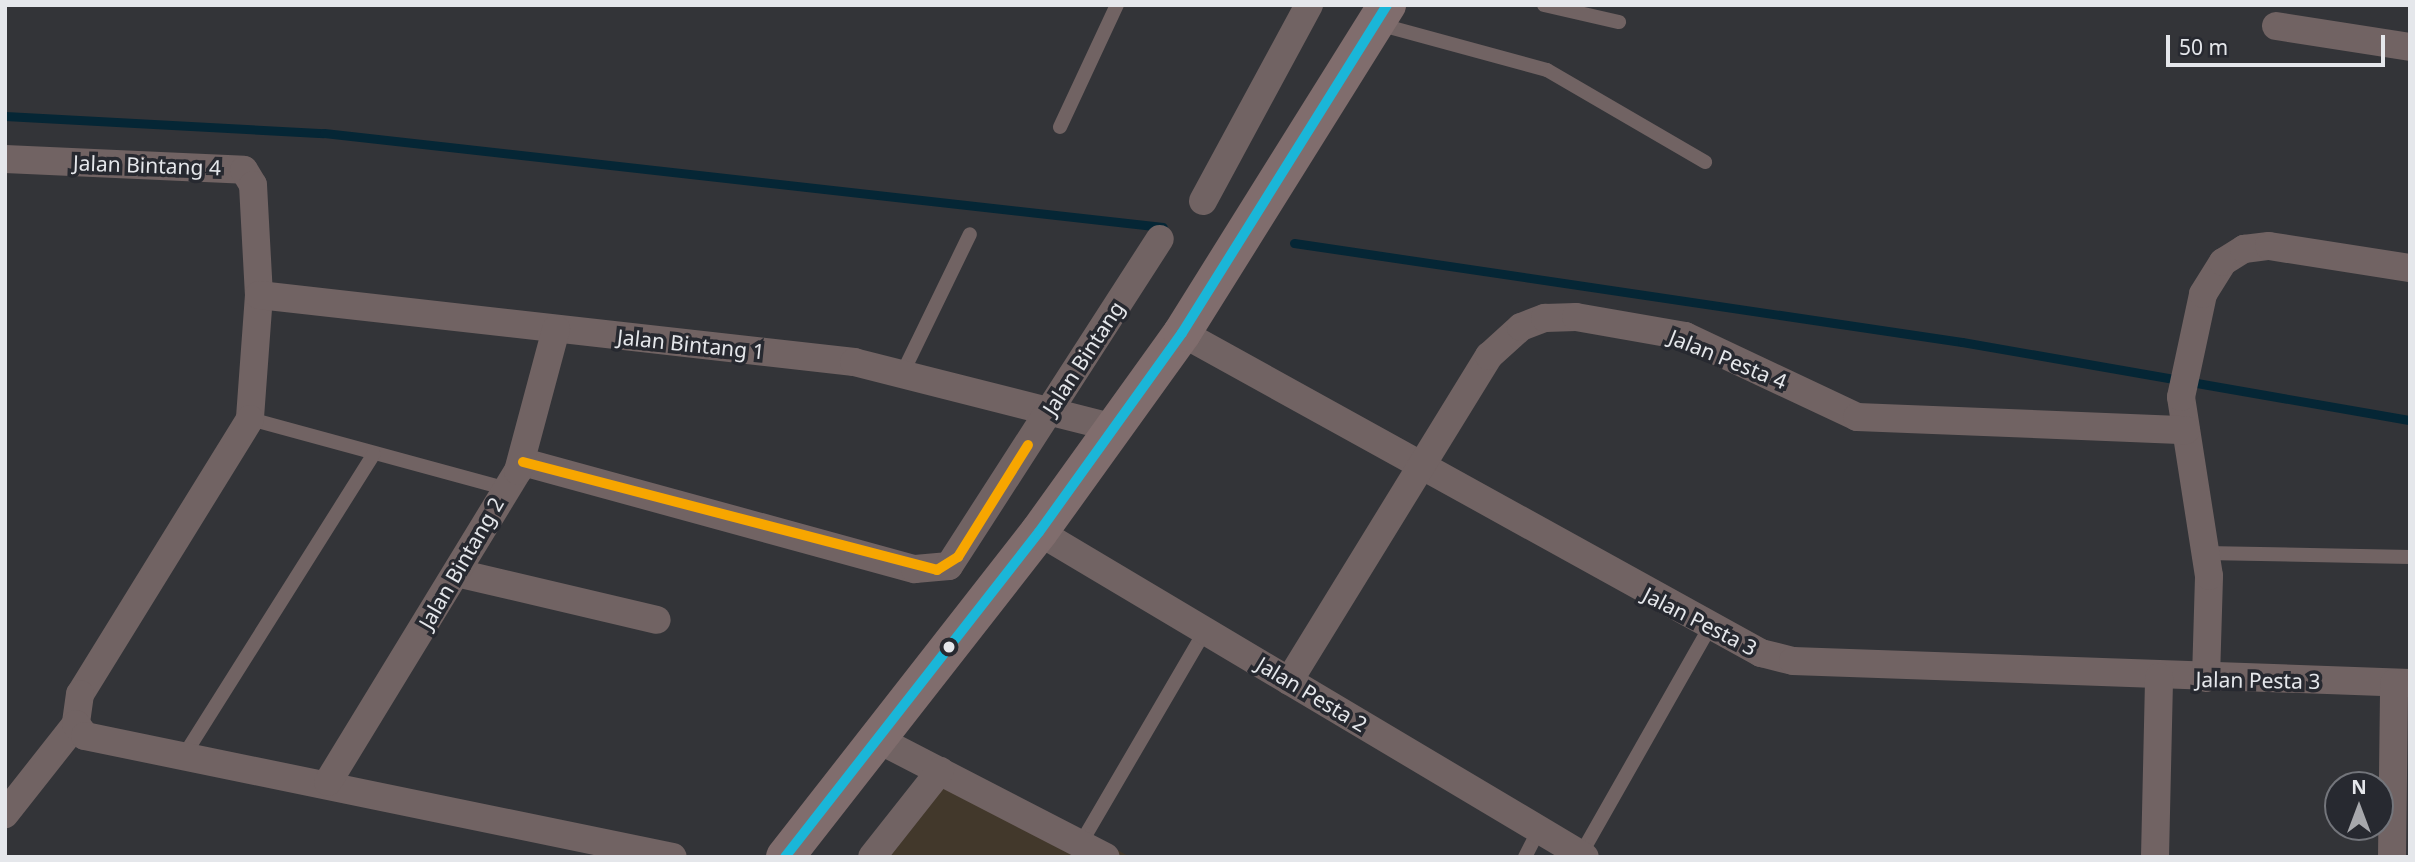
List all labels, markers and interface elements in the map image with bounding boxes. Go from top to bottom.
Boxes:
scale bar [2170,21,2389,65]
text: 50 m [2179,33,2228,61]
street label: Jalan Bintang 4 [73,150,221,180]
street label: Jalan Bintang [1037,296,1129,420]
street label: Jalan Bintang 1 [616,324,766,364]
street label: Jalan Pesta 4 [1666,324,1790,394]
street label: Jalan Bintang 2 [413,493,509,633]
street label: Jalan Pesta 3 [1639,581,1761,661]
unlabelled marker [942,640,956,654]
street label: Jalan Pesta 2 [1252,651,1372,737]
street label: Jalan Pesta 3 [2195,666,2321,694]
north arrow [2324,771,2394,841]
text: N [2351,774,2367,800]

